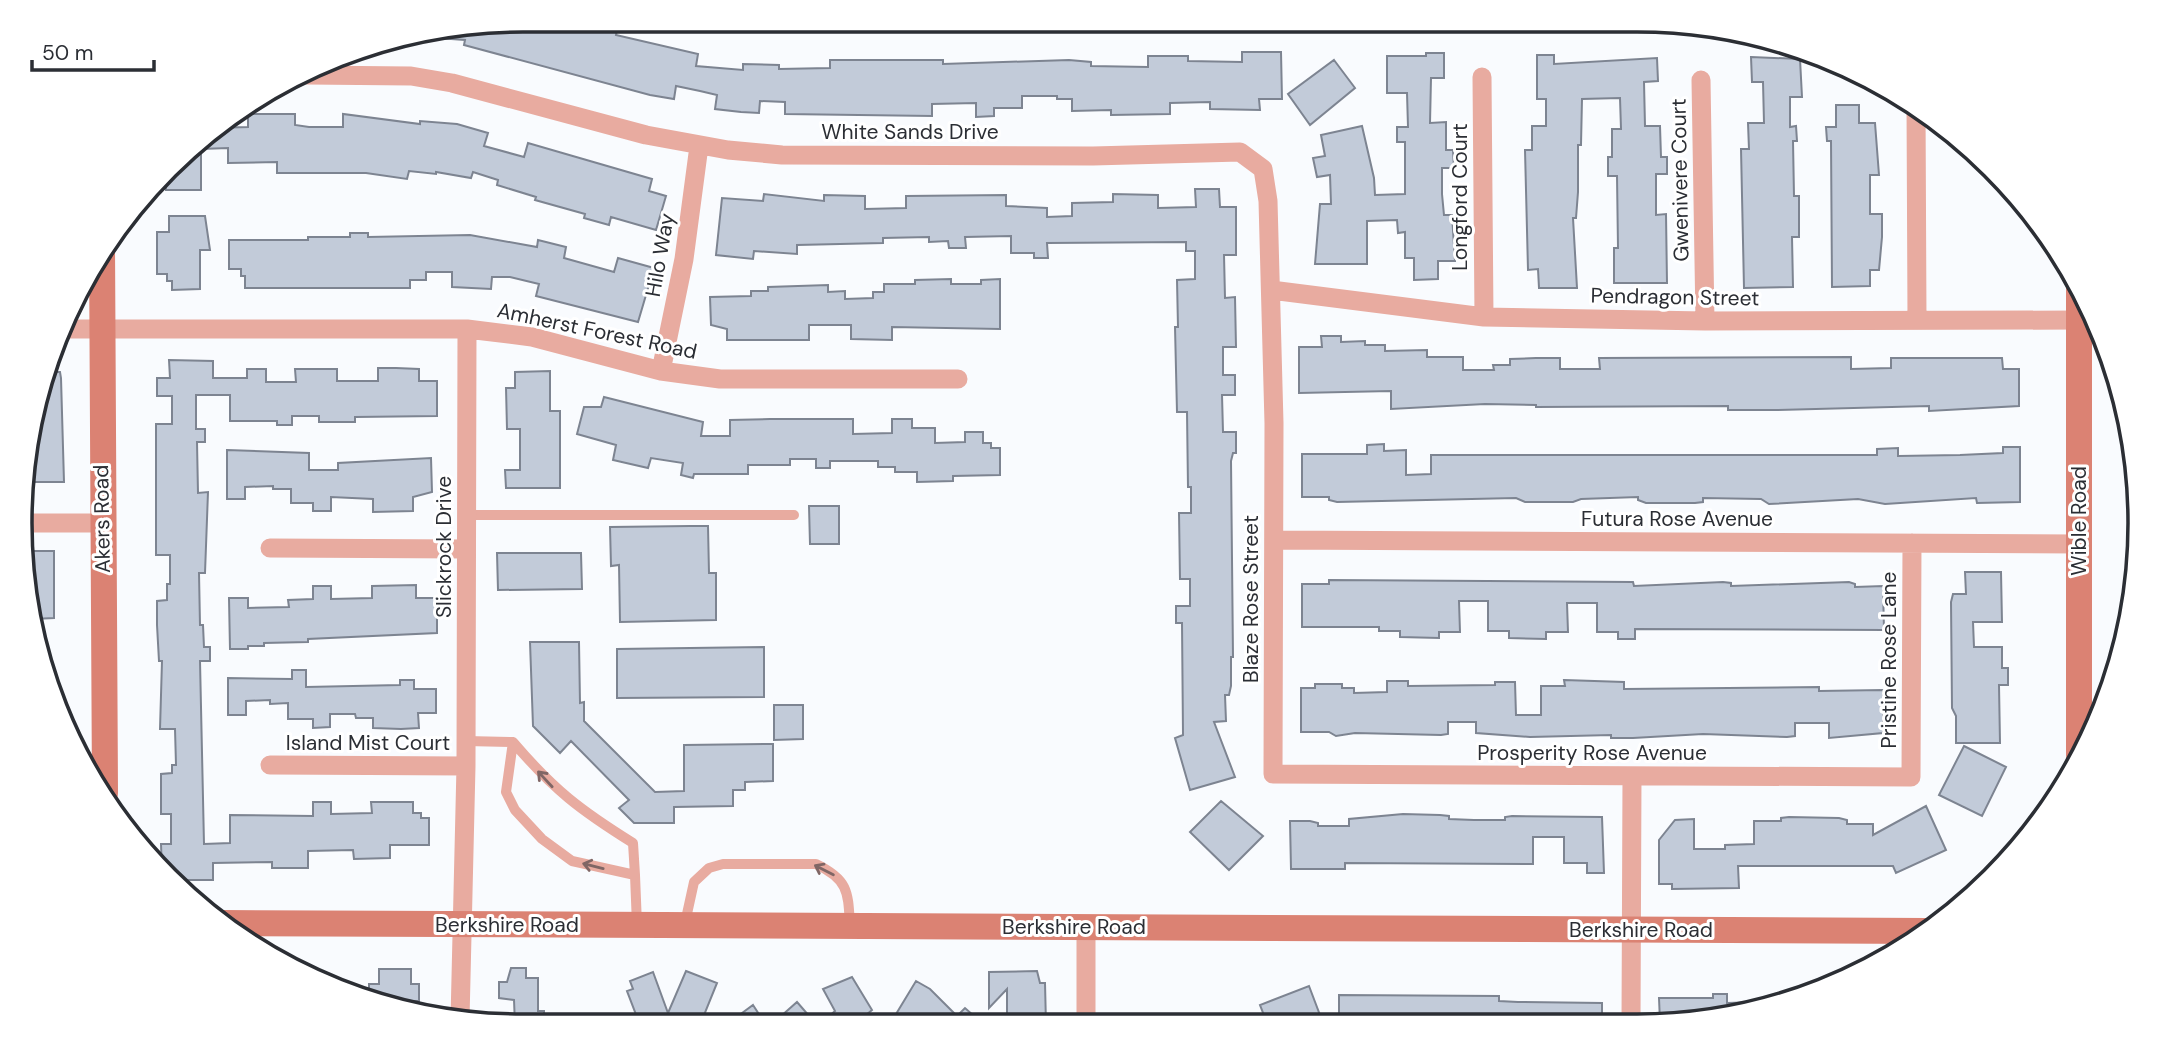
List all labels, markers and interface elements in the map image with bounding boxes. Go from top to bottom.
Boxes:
scale bar [32,28,154,72]
text: 50 m [42,39,93,67]
street label: Gwenivere Court [1665,98,1695,262]
street label: White Sands Drive [821,118,999,146]
street label: Longford Court [1446,123,1474,271]
street label: Hilo Way [639,211,681,299]
street label: Pendragon Street [1590,282,1760,312]
street label: Amherst Forest Road [494,296,700,366]
street label: Akers Road [87,465,117,573]
street label: Wible Road [2065,466,2093,576]
street label: Slickrock Drive [430,476,458,618]
street label: Futura Rose Avenue [1581,505,1773,533]
street label: Blaze Rose Street [1237,515,1265,683]
street label: Pristine Rose Lane [1875,572,1903,748]
street label: Island Mist Court [286,729,450,757]
street label: Prosperity Rose Avenue [1477,739,1707,767]
one-way arrow [537,771,554,788]
one-way arrow [582,859,605,872]
one-way arrow [815,862,835,876]
street label: Berkshire Road [435,911,579,939]
street label: Berkshire Road [1002,913,1146,941]
street label: Berkshire Road [1569,916,1713,944]

